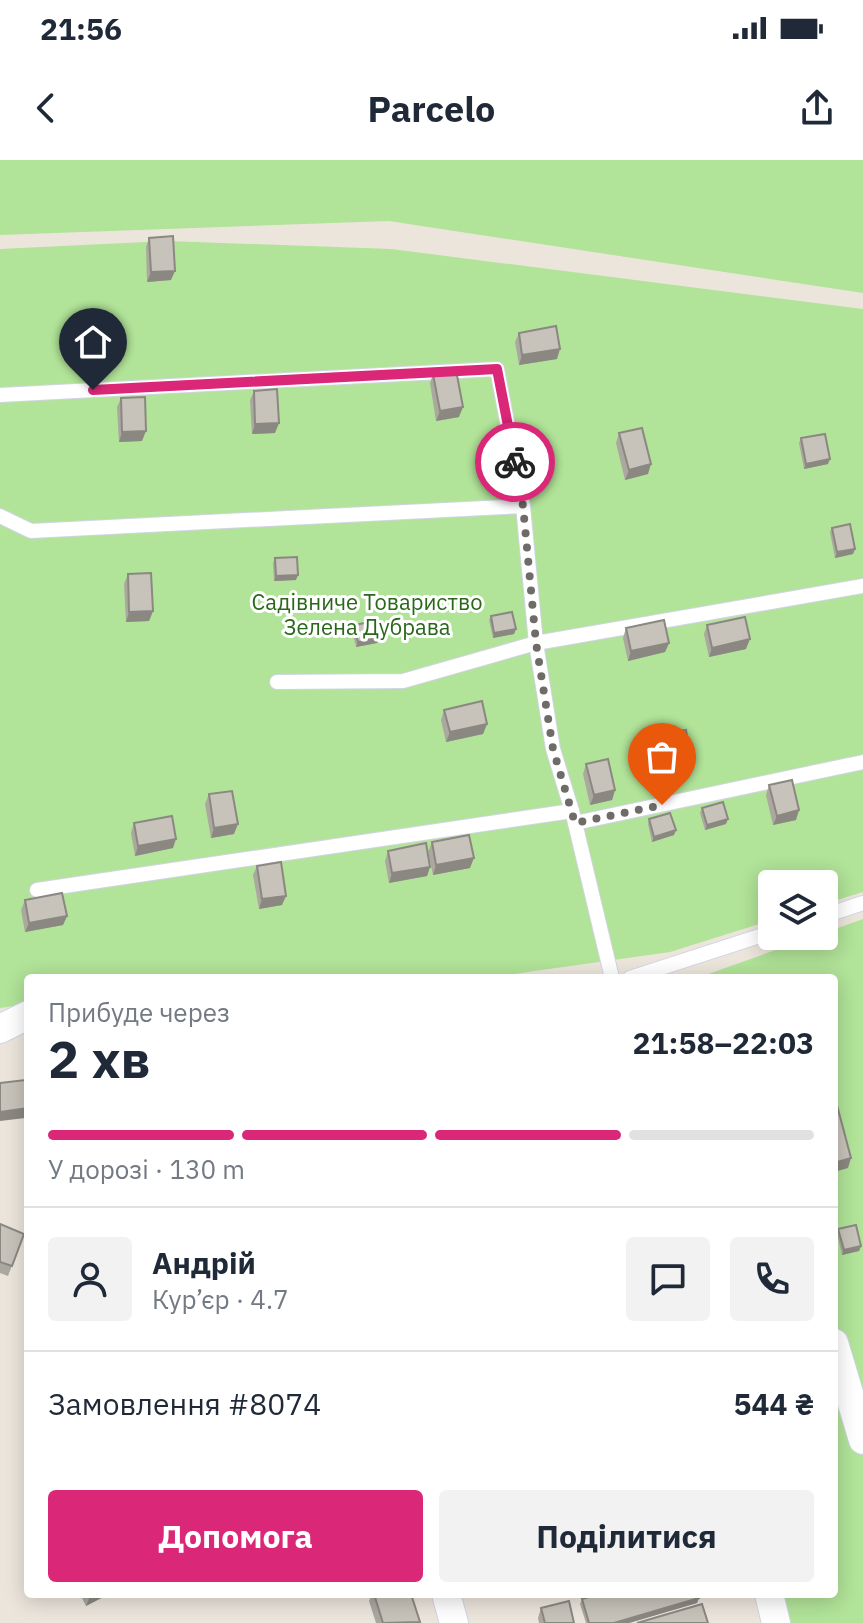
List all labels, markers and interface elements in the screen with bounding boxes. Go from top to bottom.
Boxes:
text: 21:56 [40,9,122,48]
text: Parcelo [368,85,495,132]
icon: back [24,86,68,130]
icon: share [795,86,839,130]
pin [59,308,127,390]
icon: home [71,320,115,364]
courier [475,422,555,502]
icon: bike [493,440,537,484]
park label: Садівниче Товариство Зелена Дубрава [251,587,483,641]
pin [628,723,696,805]
icon: bag [640,735,684,779]
map controls [758,870,838,950]
button: layers [758,870,838,950]
text: Прибуде через [48,995,230,1029]
text: 21:58–22:03 [633,1023,814,1062]
text: 2 хв [48,1025,151,1092]
text: У дорозі · 130 m [48,1152,245,1186]
button: person [48,1237,132,1321]
button: chat [626,1237,710,1321]
button: phone [730,1237,814,1321]
text: Андрій [152,1243,256,1282]
text: Кур’єр · 4.7 [152,1282,289,1316]
text: Замовлення #8074 [48,1384,321,1423]
text: 544 ₴ [734,1384,814,1423]
button: Допомога [48,1490,423,1582]
button: Поділитися [439,1490,814,1582]

